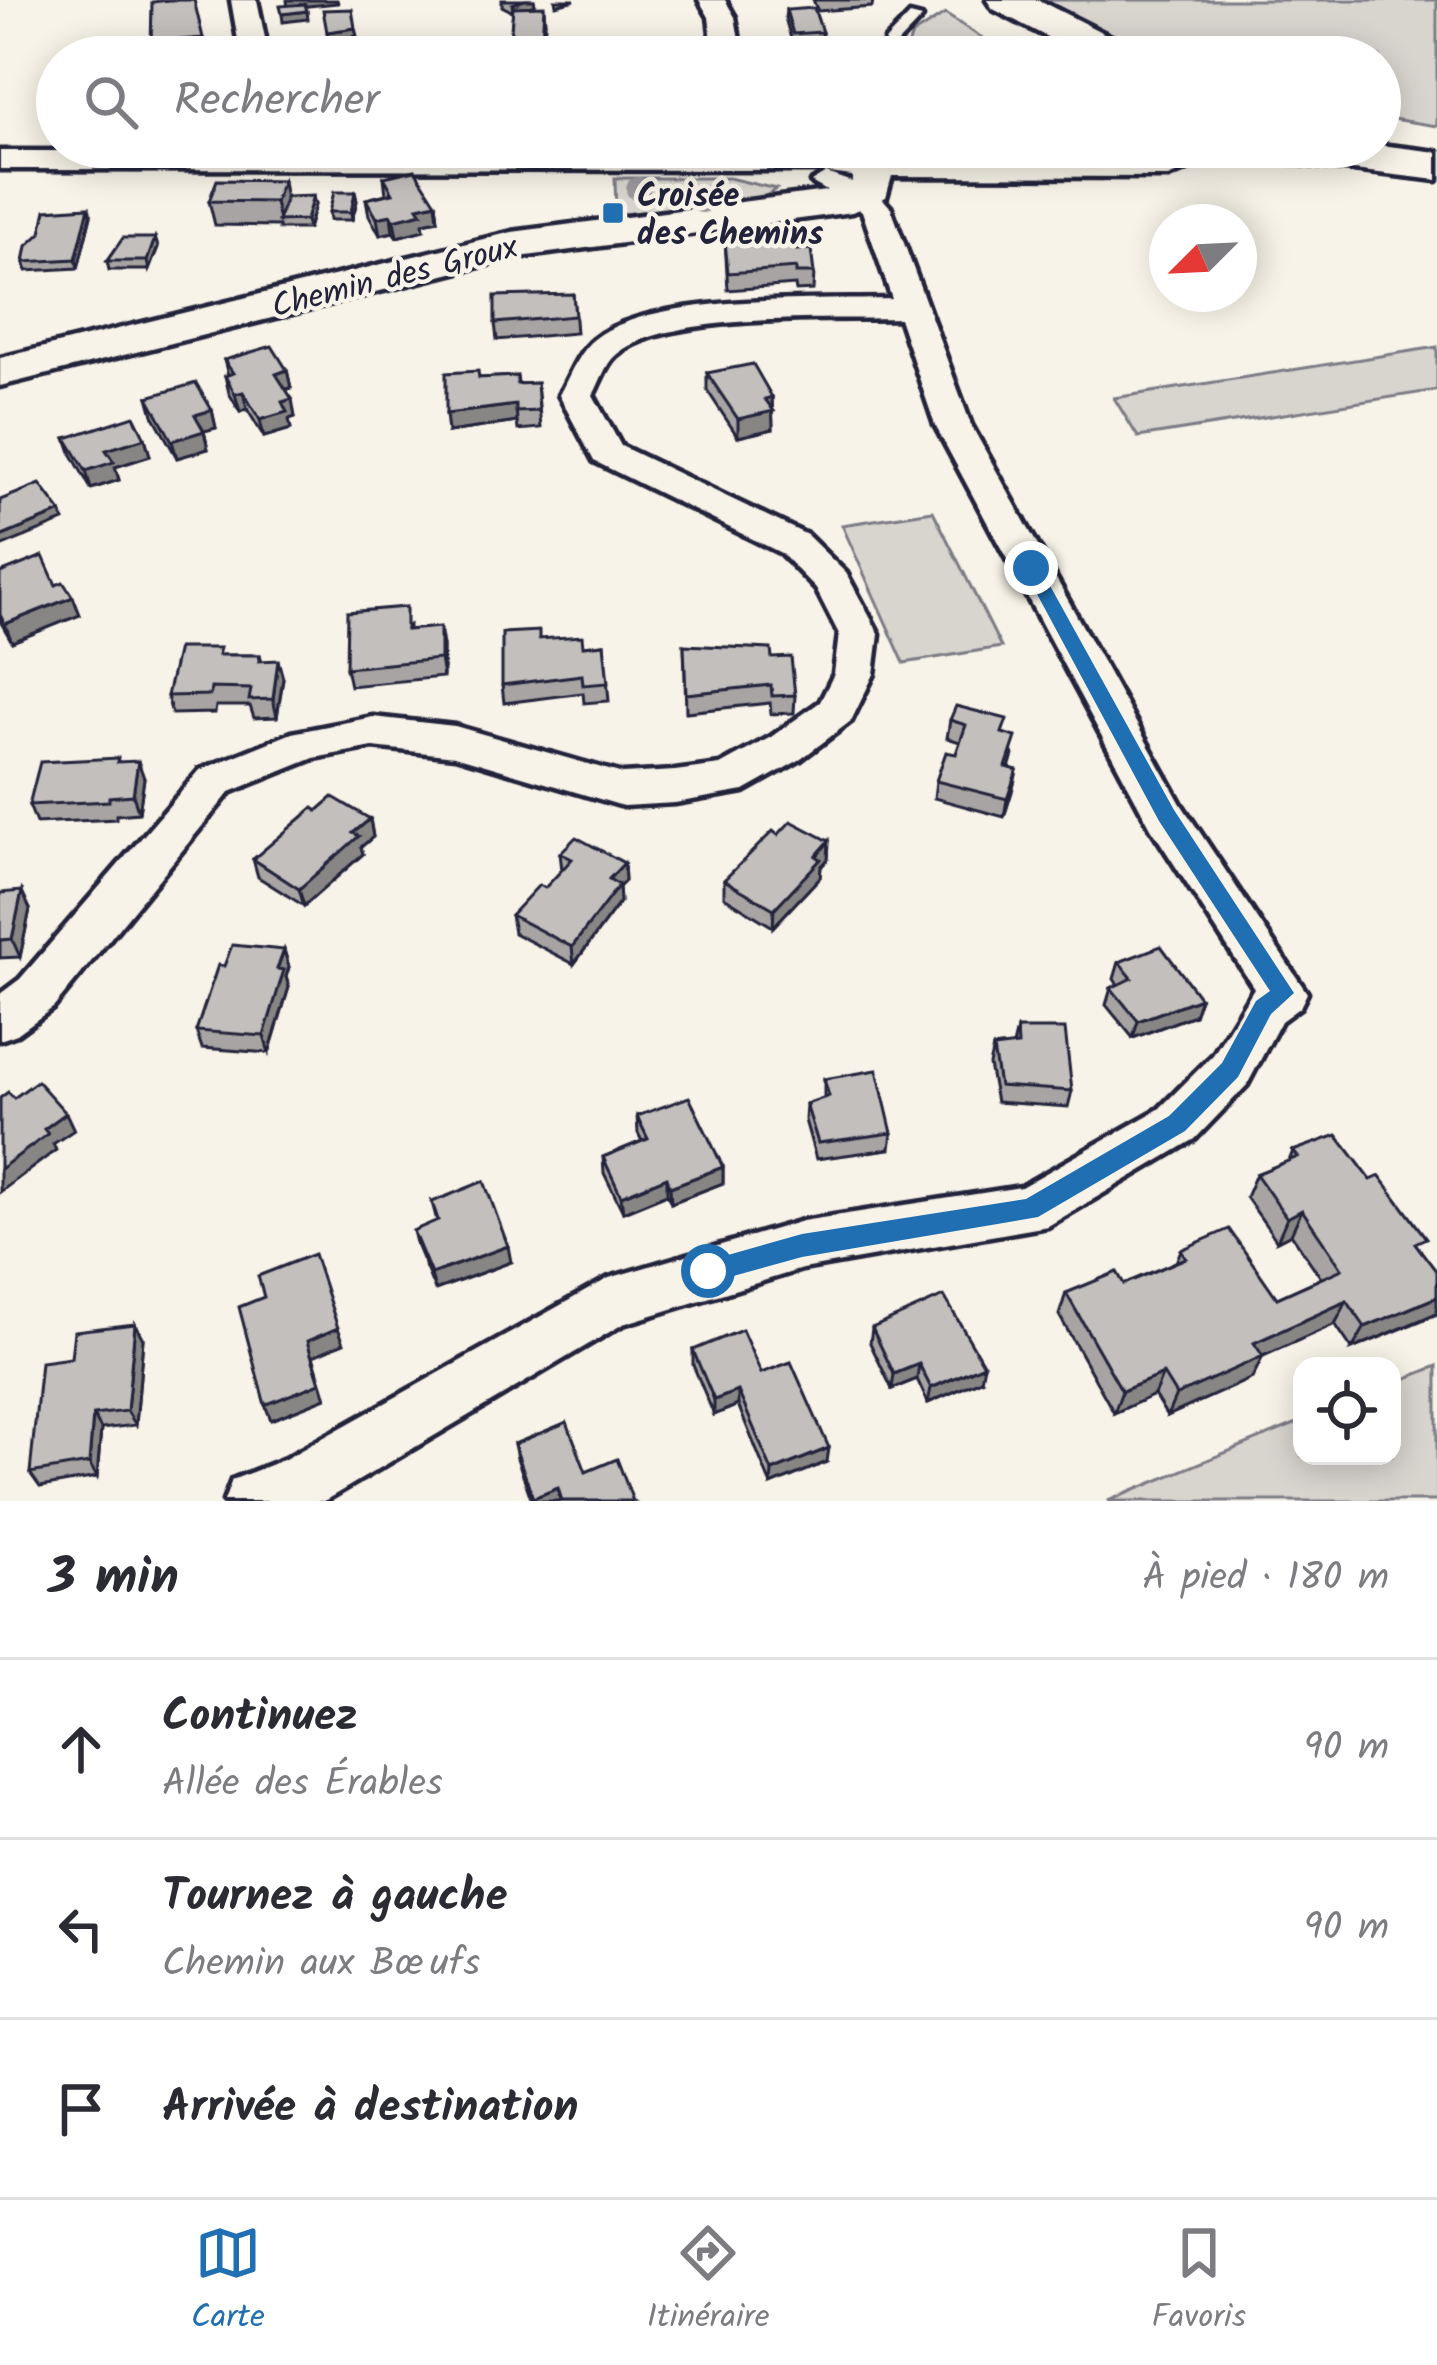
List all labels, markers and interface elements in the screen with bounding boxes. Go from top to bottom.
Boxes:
search box [36,36,1401,168]
text: Rechercher [174,66,379,138]
icon: search [78,69,144,135]
place label: Croisée des Chemins [637,171,824,262]
marker: Croisée des Chemins [600,200,626,226]
north arrow [1149,204,1257,312]
street label: Chemin des Groux [266,222,524,335]
route end [1004,541,1058,595]
route start [681,1244,735,1298]
map controls [1293,1357,1401,1465]
button: locate [1293,1357,1401,1465]
text: 3 min [48,1539,179,1620]
text: À pied · 180 m [1142,1548,1389,1610]
text: Continuez [162,1682,358,1754]
icon: ahead [48,1716,114,1782]
text: 90 m [1304,1718,1389,1780]
text: Allée des Érables [162,1754,443,1816]
text: Tournez à gauche [162,1862,507,1934]
icon: left [48,1896,114,1962]
text: 90 m [1304,1898,1389,1960]
text: Chemin aux Bœufs [162,1934,480,1996]
text: Arrivée à destination [162,2073,579,2145]
icon: arrive [48,2076,114,2142]
tab: Carte [191,2220,265,2345]
tab: Itinéraire [647,2220,770,2345]
tab: Favoris [1152,2220,1246,2345]

